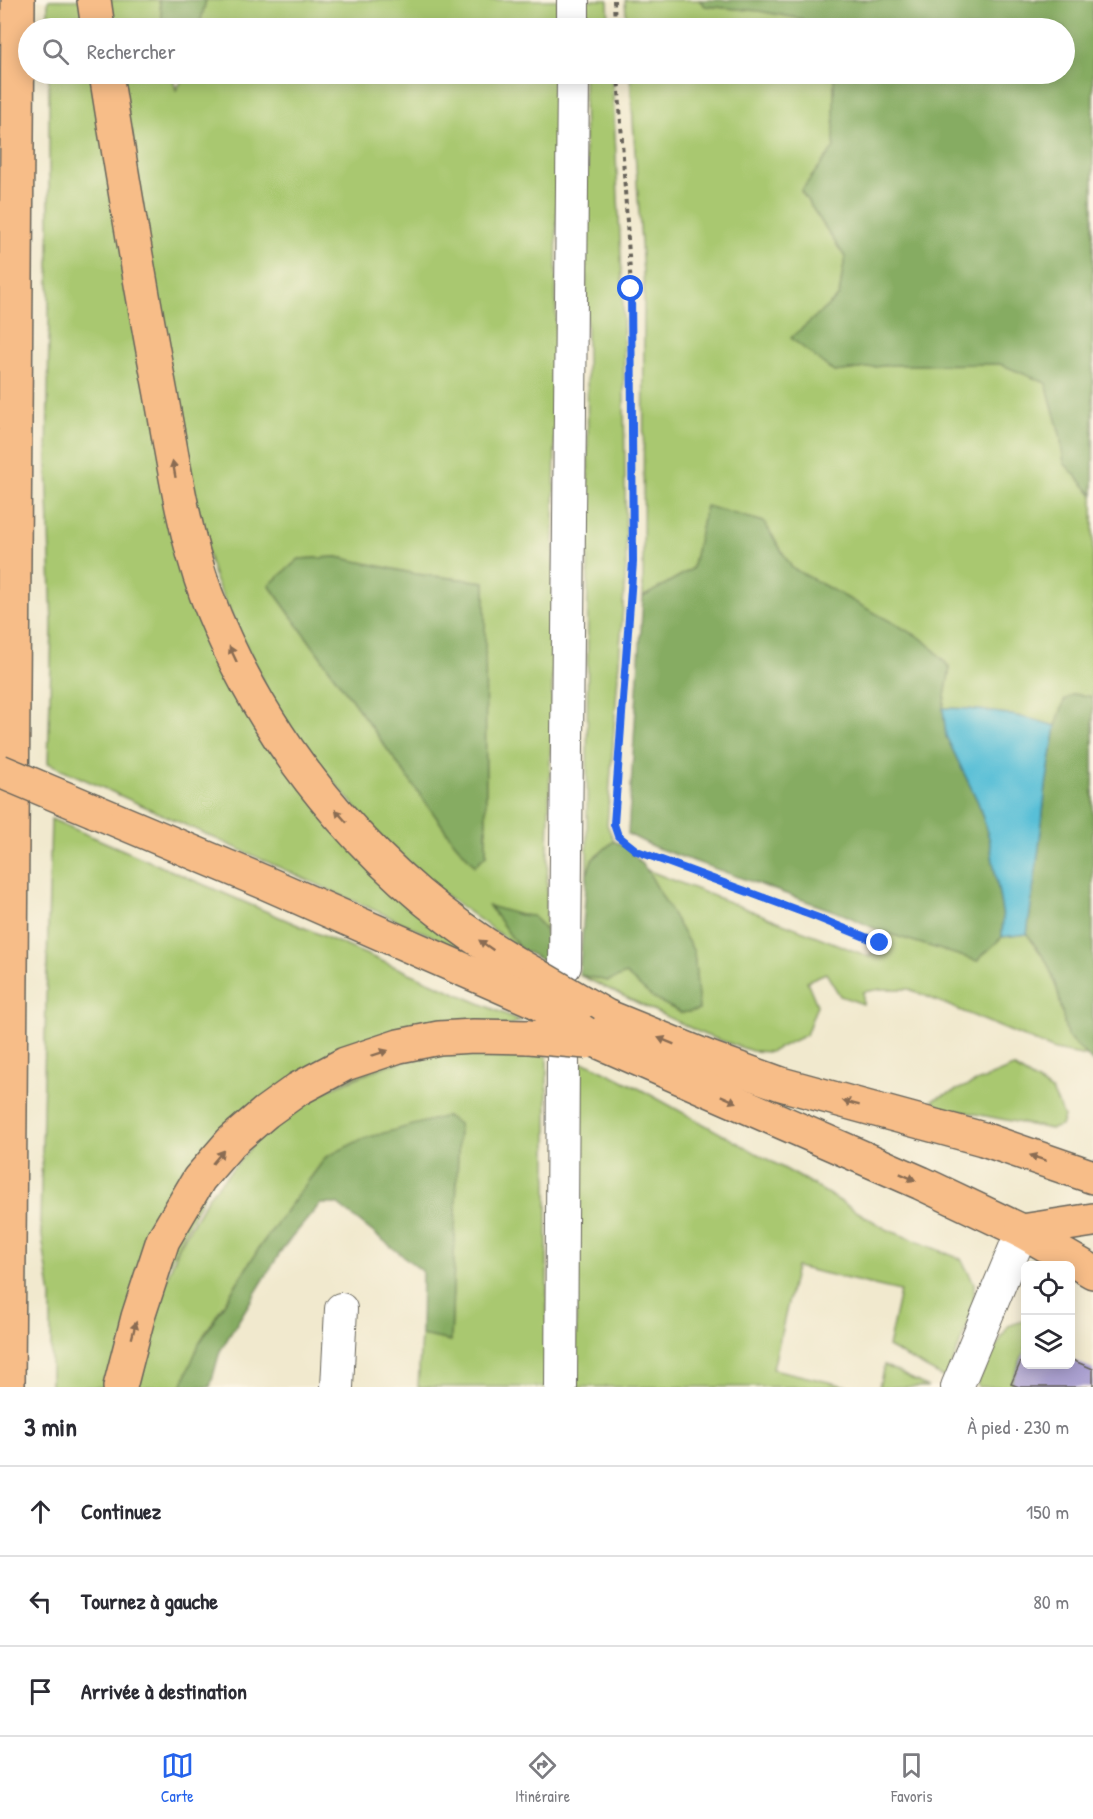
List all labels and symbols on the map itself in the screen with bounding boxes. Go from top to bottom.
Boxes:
route start [617,275,643,301]
one-way arrow [170,459,179,478]
one-way arrow [228,646,237,663]
one-way arrow [334,809,348,823]
route end [866,929,892,955]
one-way arrow [478,940,494,951]
one-way arrow [657,1036,675,1045]
one-way arrow [371,1047,389,1057]
one-way arrow [721,1094,739,1104]
one-way arrow [842,1098,860,1107]
one-way arrow [211,1150,224,1165]
one-way arrow [1029,1153,1047,1162]
one-way arrow [899,1173,916,1182]
one-way arrow [130,1321,140,1340]

